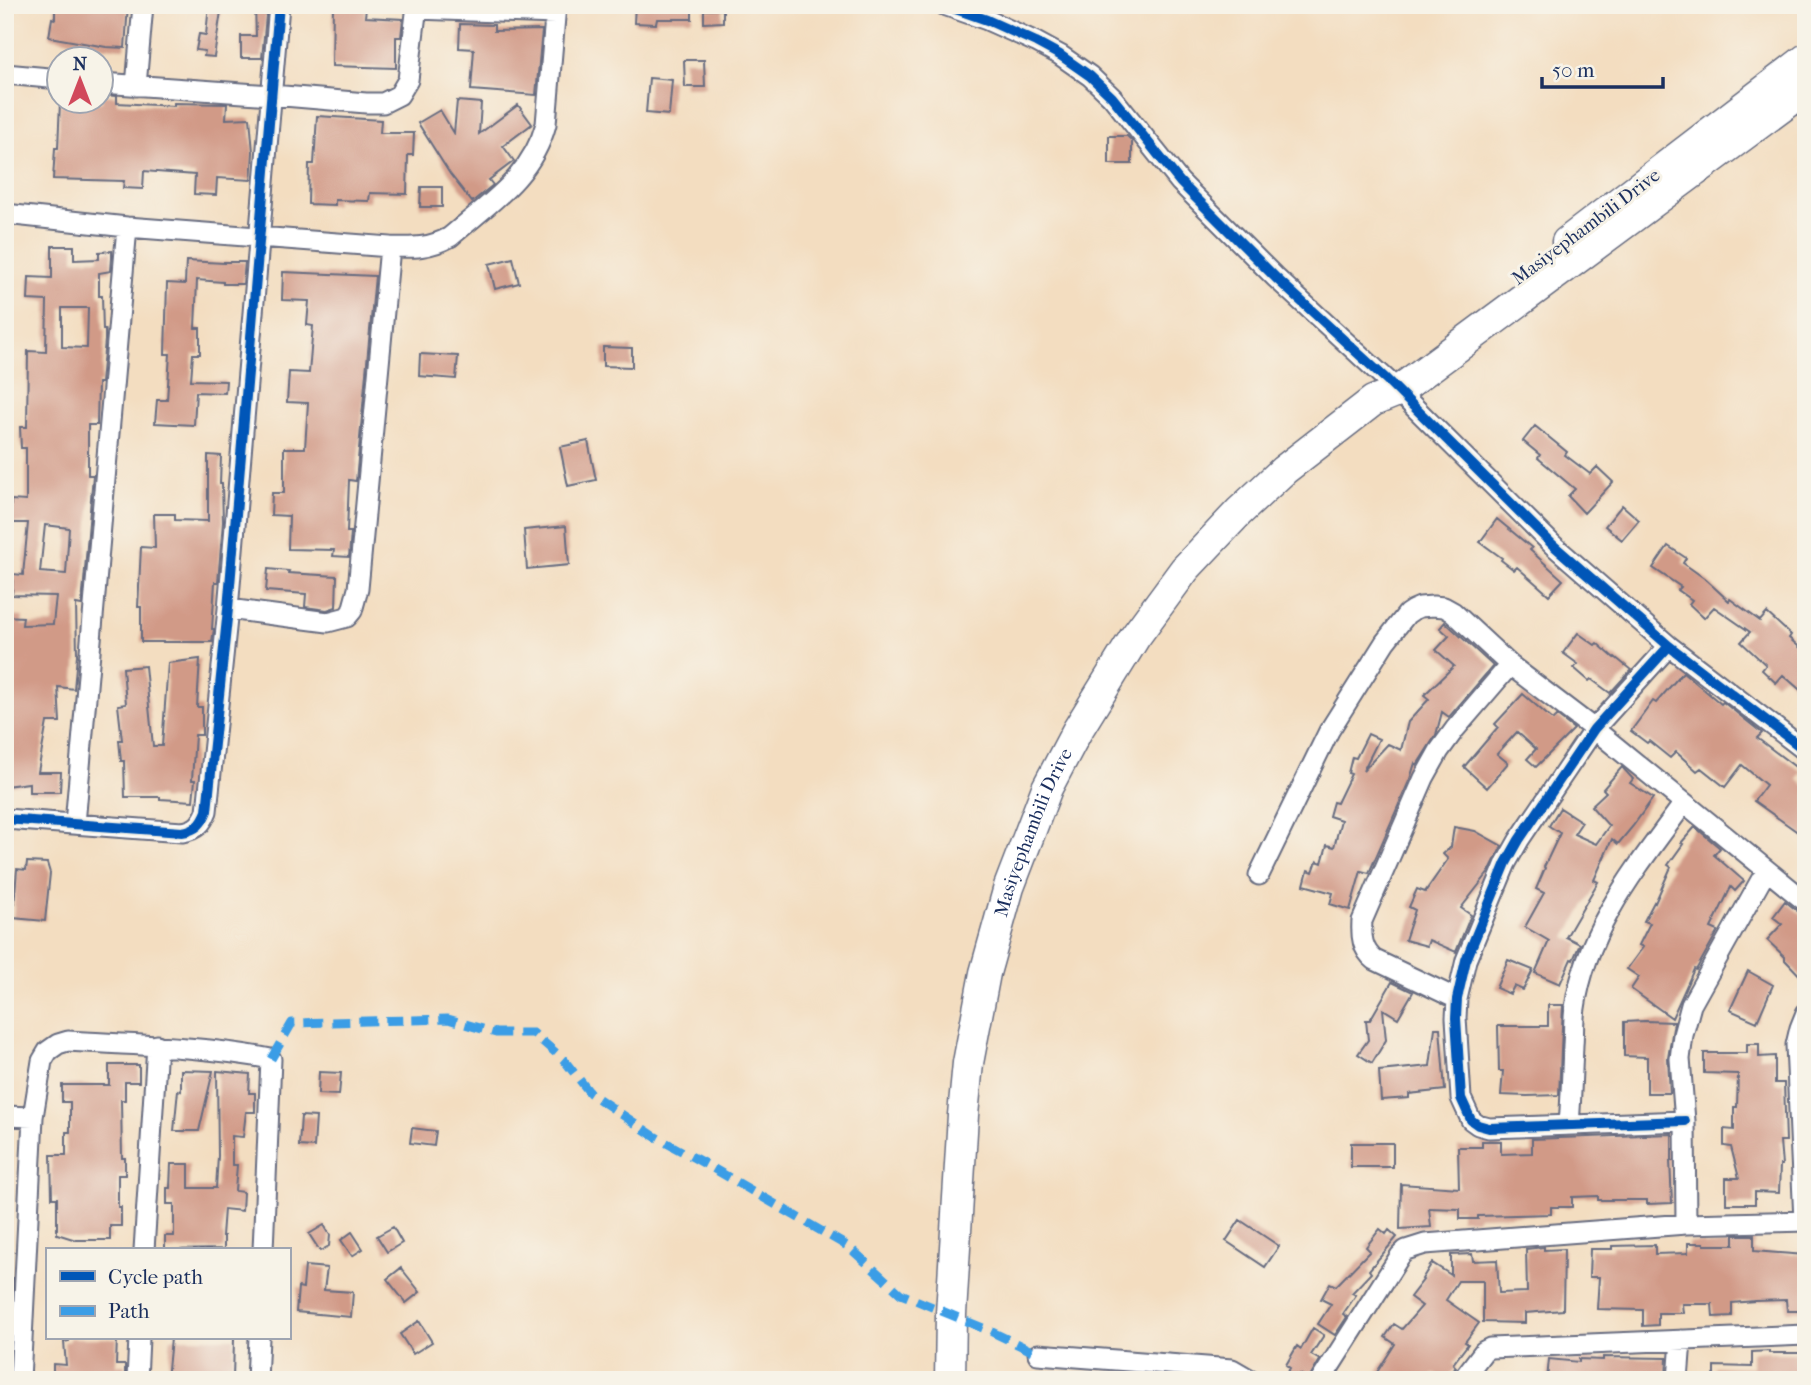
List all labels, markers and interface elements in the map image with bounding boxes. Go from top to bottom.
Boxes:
north arrow [46,46,116,116]
scale bar [1542,46,1662,90]
text: N [73,53,88,75]
text: 50 m [1552,58,1595,82]
street label: Masiyephambili Drive [1508,164,1664,290]
street label: Masiyephambili Drive [990,744,1077,919]
legend [46,1248,290,1340]
text: Cycle path [108,1265,203,1289]
text: Path [108,1299,150,1323]

